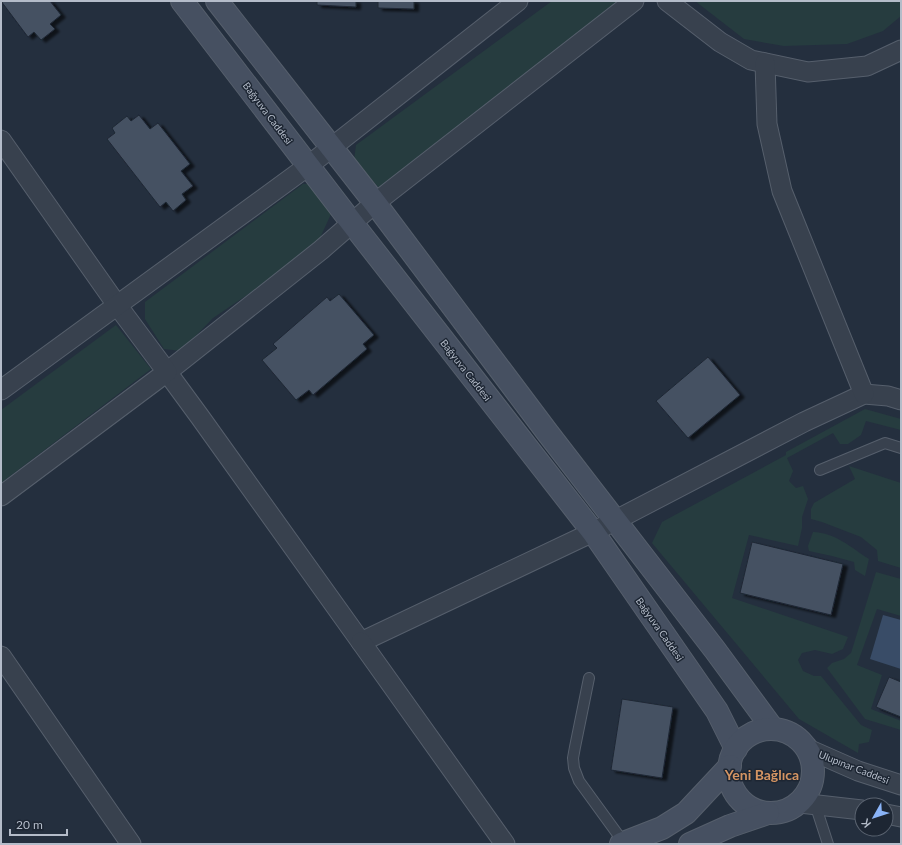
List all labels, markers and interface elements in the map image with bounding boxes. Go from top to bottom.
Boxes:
street label: Bağyuva Caddesi [241,80,295,146]
street label: Bağyuva Caddesi [438,337,494,403]
street label: Bağyuva Caddesi [634,595,686,663]
street label: Ulupınar Caddesi [817,748,891,786]
district label: Yeni Bağlıca [724,766,799,783]
north arrow [854,797,894,837]
scale bar [10,811,67,837]
text: K [858,816,873,831]
text: 20 m [16,817,43,832]

